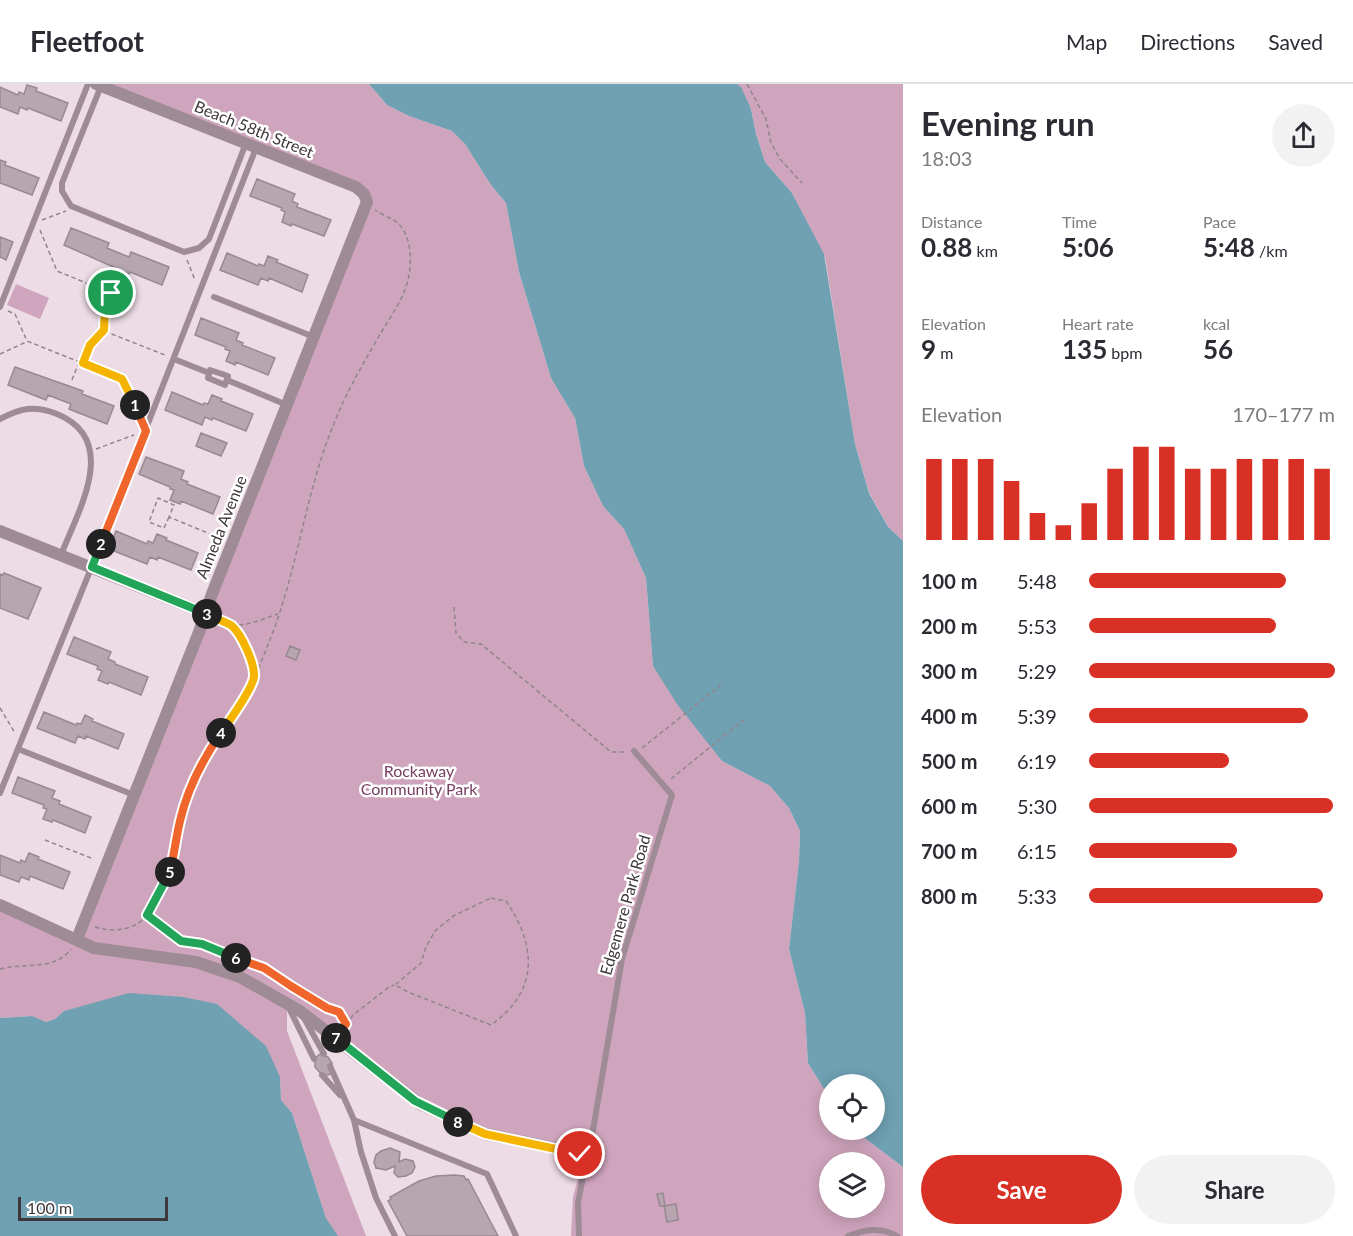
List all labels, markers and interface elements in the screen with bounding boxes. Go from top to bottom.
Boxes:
text: Fleetfoot [30,24,144,58]
text: Map [1066,29,1107,54]
text: Directions [1140,29,1235,54]
text: Saved [1268,29,1323,54]
street label: Beach 58th Street [192,96,317,161]
text: Evening run [921,103,1095,143]
button: share [1272,104,1335,167]
text: 18:03 [921,146,972,170]
text: Distance [921,212,982,231]
text: Time [1062,212,1097,231]
text: Pace [1203,212,1236,231]
text: 0.88 [921,231,972,263]
text: 5:06 [1062,231,1114,263]
text: 5:48 [1203,231,1255,263]
text: km [972,241,998,260]
text: /km [1255,241,1288,260]
pin [85,267,136,318]
icon: arrive [94,276,127,309]
text: Elevation [921,314,986,333]
text: Heart rate [1062,314,1134,333]
text: kcal [1203,314,1230,333]
text: 9 [921,333,936,365]
text: 135 [1062,333,1107,365]
text: 56 [1203,333,1233,365]
text: m [936,343,953,362]
text: bpm [1107,343,1142,362]
pin: 1 [120,390,150,420]
text: 1 [130,395,140,414]
text: Elevation [921,402,1002,426]
text: 170–177 m [1232,402,1335,426]
street label: Almeda Avenue [191,472,250,581]
pin: 2 [86,529,116,559]
text: 2 [96,534,106,553]
text: 100 m [921,569,977,593]
text: 5:48 [1017,569,1057,593]
pin: 3 [192,599,222,629]
text: 3 [202,604,212,623]
text: 200 m [921,614,977,638]
text: 5:53 [1017,614,1057,638]
text: 300 m [921,659,977,683]
text: 5:29 [1017,659,1057,683]
text: 400 m [921,704,977,728]
text: 5:39 [1017,704,1057,728]
pin: 4 [206,718,236,748]
text: 4 [216,723,226,742]
text: 500 m [921,749,977,773]
text: 6:19 [1017,749,1057,773]
park label: Rockaway Community Park [361,761,478,798]
text: 600 m [921,794,977,818]
text: 5:30 [1017,794,1057,818]
street label: Edgemere Park Road [595,833,654,977]
text: 700 m [921,839,977,863]
text: 6:15 [1017,839,1057,863]
pin: 5 [155,857,185,887]
text: 5 [165,862,175,881]
text: 800 m [921,884,977,908]
text: 5:33 [1017,884,1057,908]
pin: 6 [221,943,251,973]
text: 6 [231,948,241,967]
pin: 7 [321,1023,351,1053]
text: 7 [331,1028,341,1047]
map controls [819,1074,885,1218]
button: locate [819,1074,885,1140]
pin: 8 [443,1107,473,1137]
text: 8 [453,1112,463,1131]
pin [554,1128,605,1179]
icon: check [563,1137,596,1170]
button: layers [819,1152,885,1218]
button: Save [921,1155,1122,1224]
button: Share [1134,1155,1335,1224]
scale bar [18,1194,168,1222]
text: 100 m [27,1198,72,1217]

